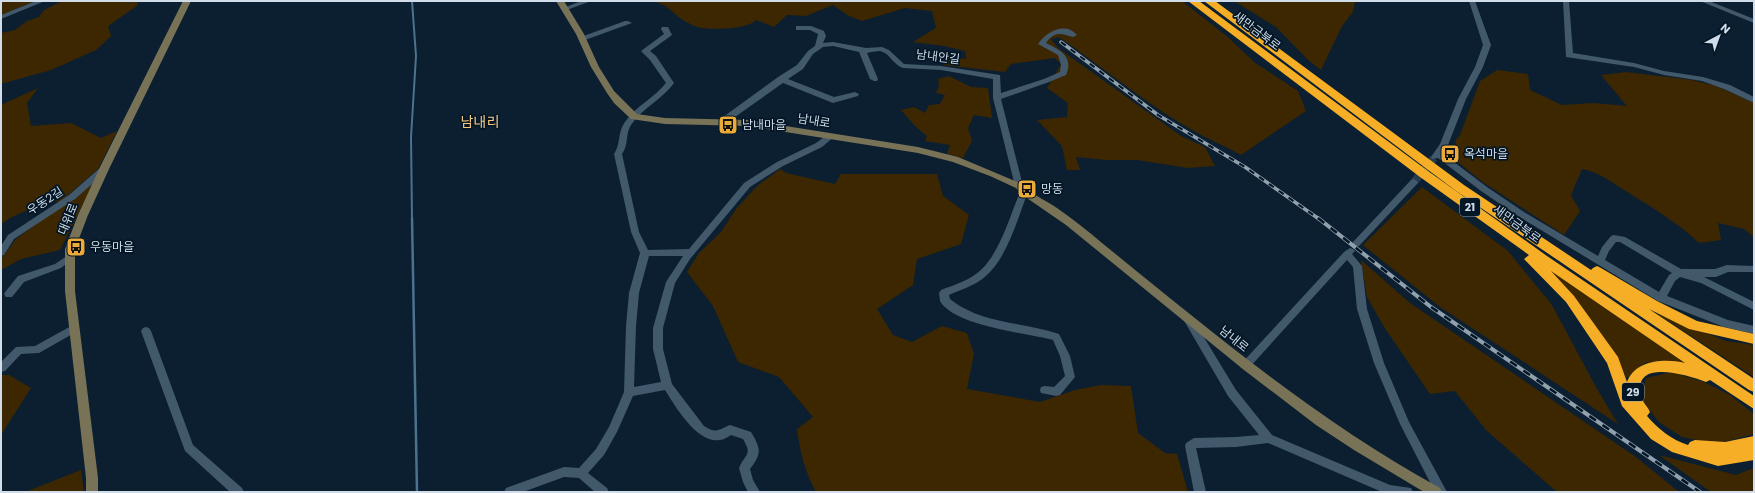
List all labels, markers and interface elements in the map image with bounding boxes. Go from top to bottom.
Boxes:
street label: 새만금북로 [1230,7,1284,54]
north arrow [1699,16,1739,56]
text: N [1717,20,1734,37]
street label: 남내안길 [915,45,961,68]
street label: 남내로 [796,110,832,131]
district label: 남내리 [461,112,499,132]
bus stop icon: 남내마을 [717,114,739,136]
place label: 남내마을 [742,116,786,133]
bus stop icon: 옥석마을 [1439,143,1461,165]
place label: 옥석마을 [1464,145,1508,162]
bus stop icon: 망동 [1016,178,1038,200]
place label: 망동 [1041,180,1063,197]
street label: 우동2길 [23,183,66,219]
road number: 21 [1460,198,1480,216]
street label: 대위로 [53,200,82,237]
street label: 새만금북로 [1490,200,1545,247]
bus stop icon: 우동마을 [65,236,87,258]
place label: 우동마을 [90,238,134,255]
street label: 남내로 [1216,322,1253,356]
road number: 29 [1622,383,1644,401]

